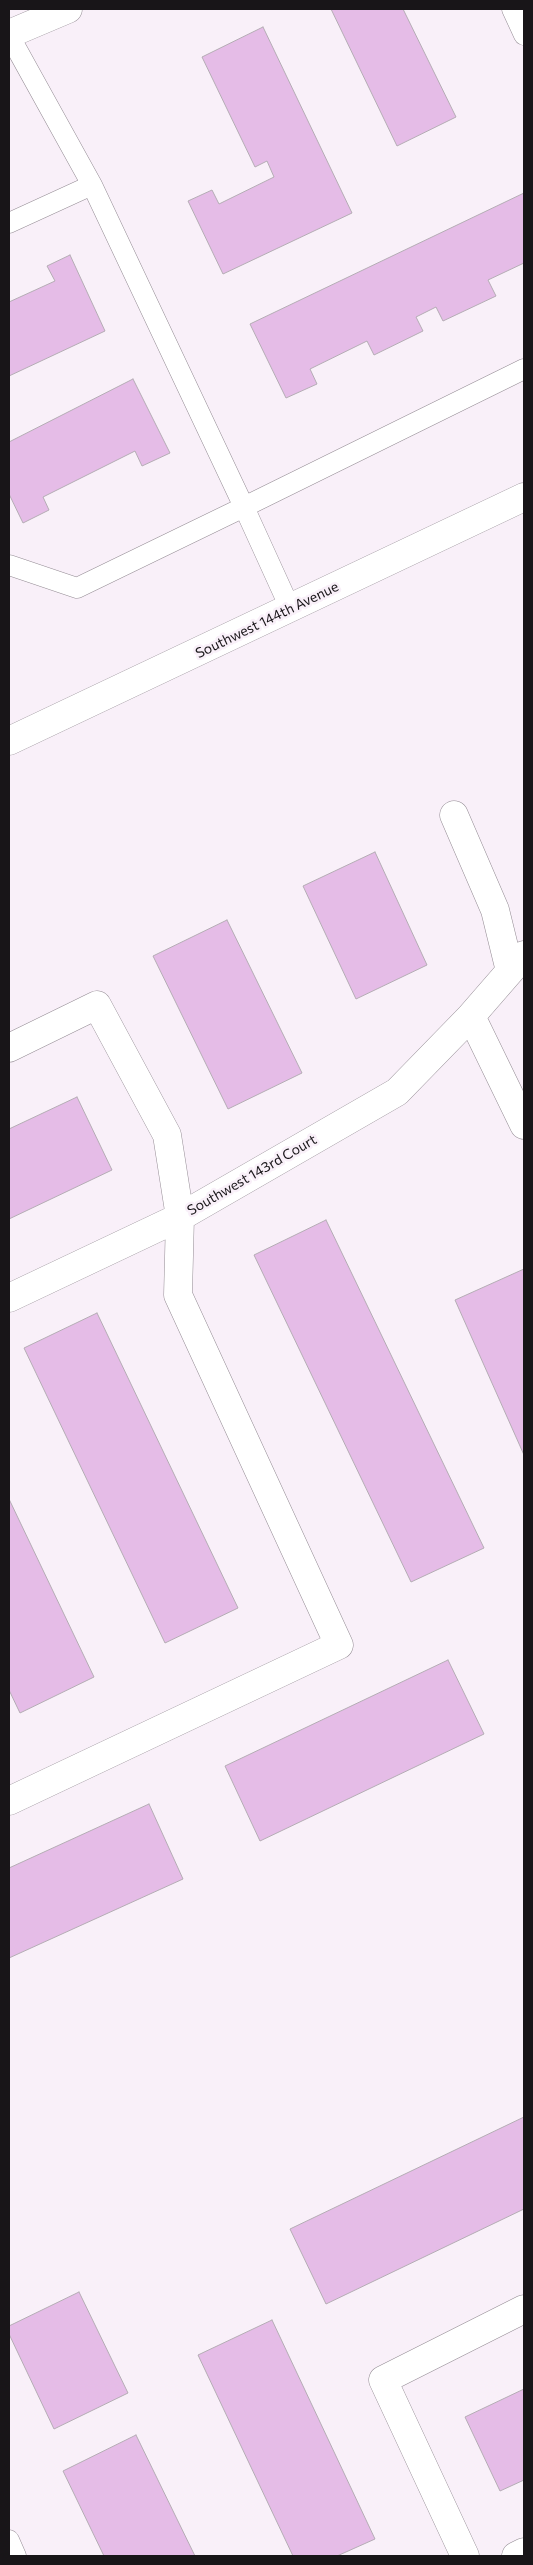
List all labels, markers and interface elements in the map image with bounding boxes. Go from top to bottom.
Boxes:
street label: Southwest 144th Avenue [193,578,341,662]
street label: Southwest 143rd Court [184,1131,320,1219]

